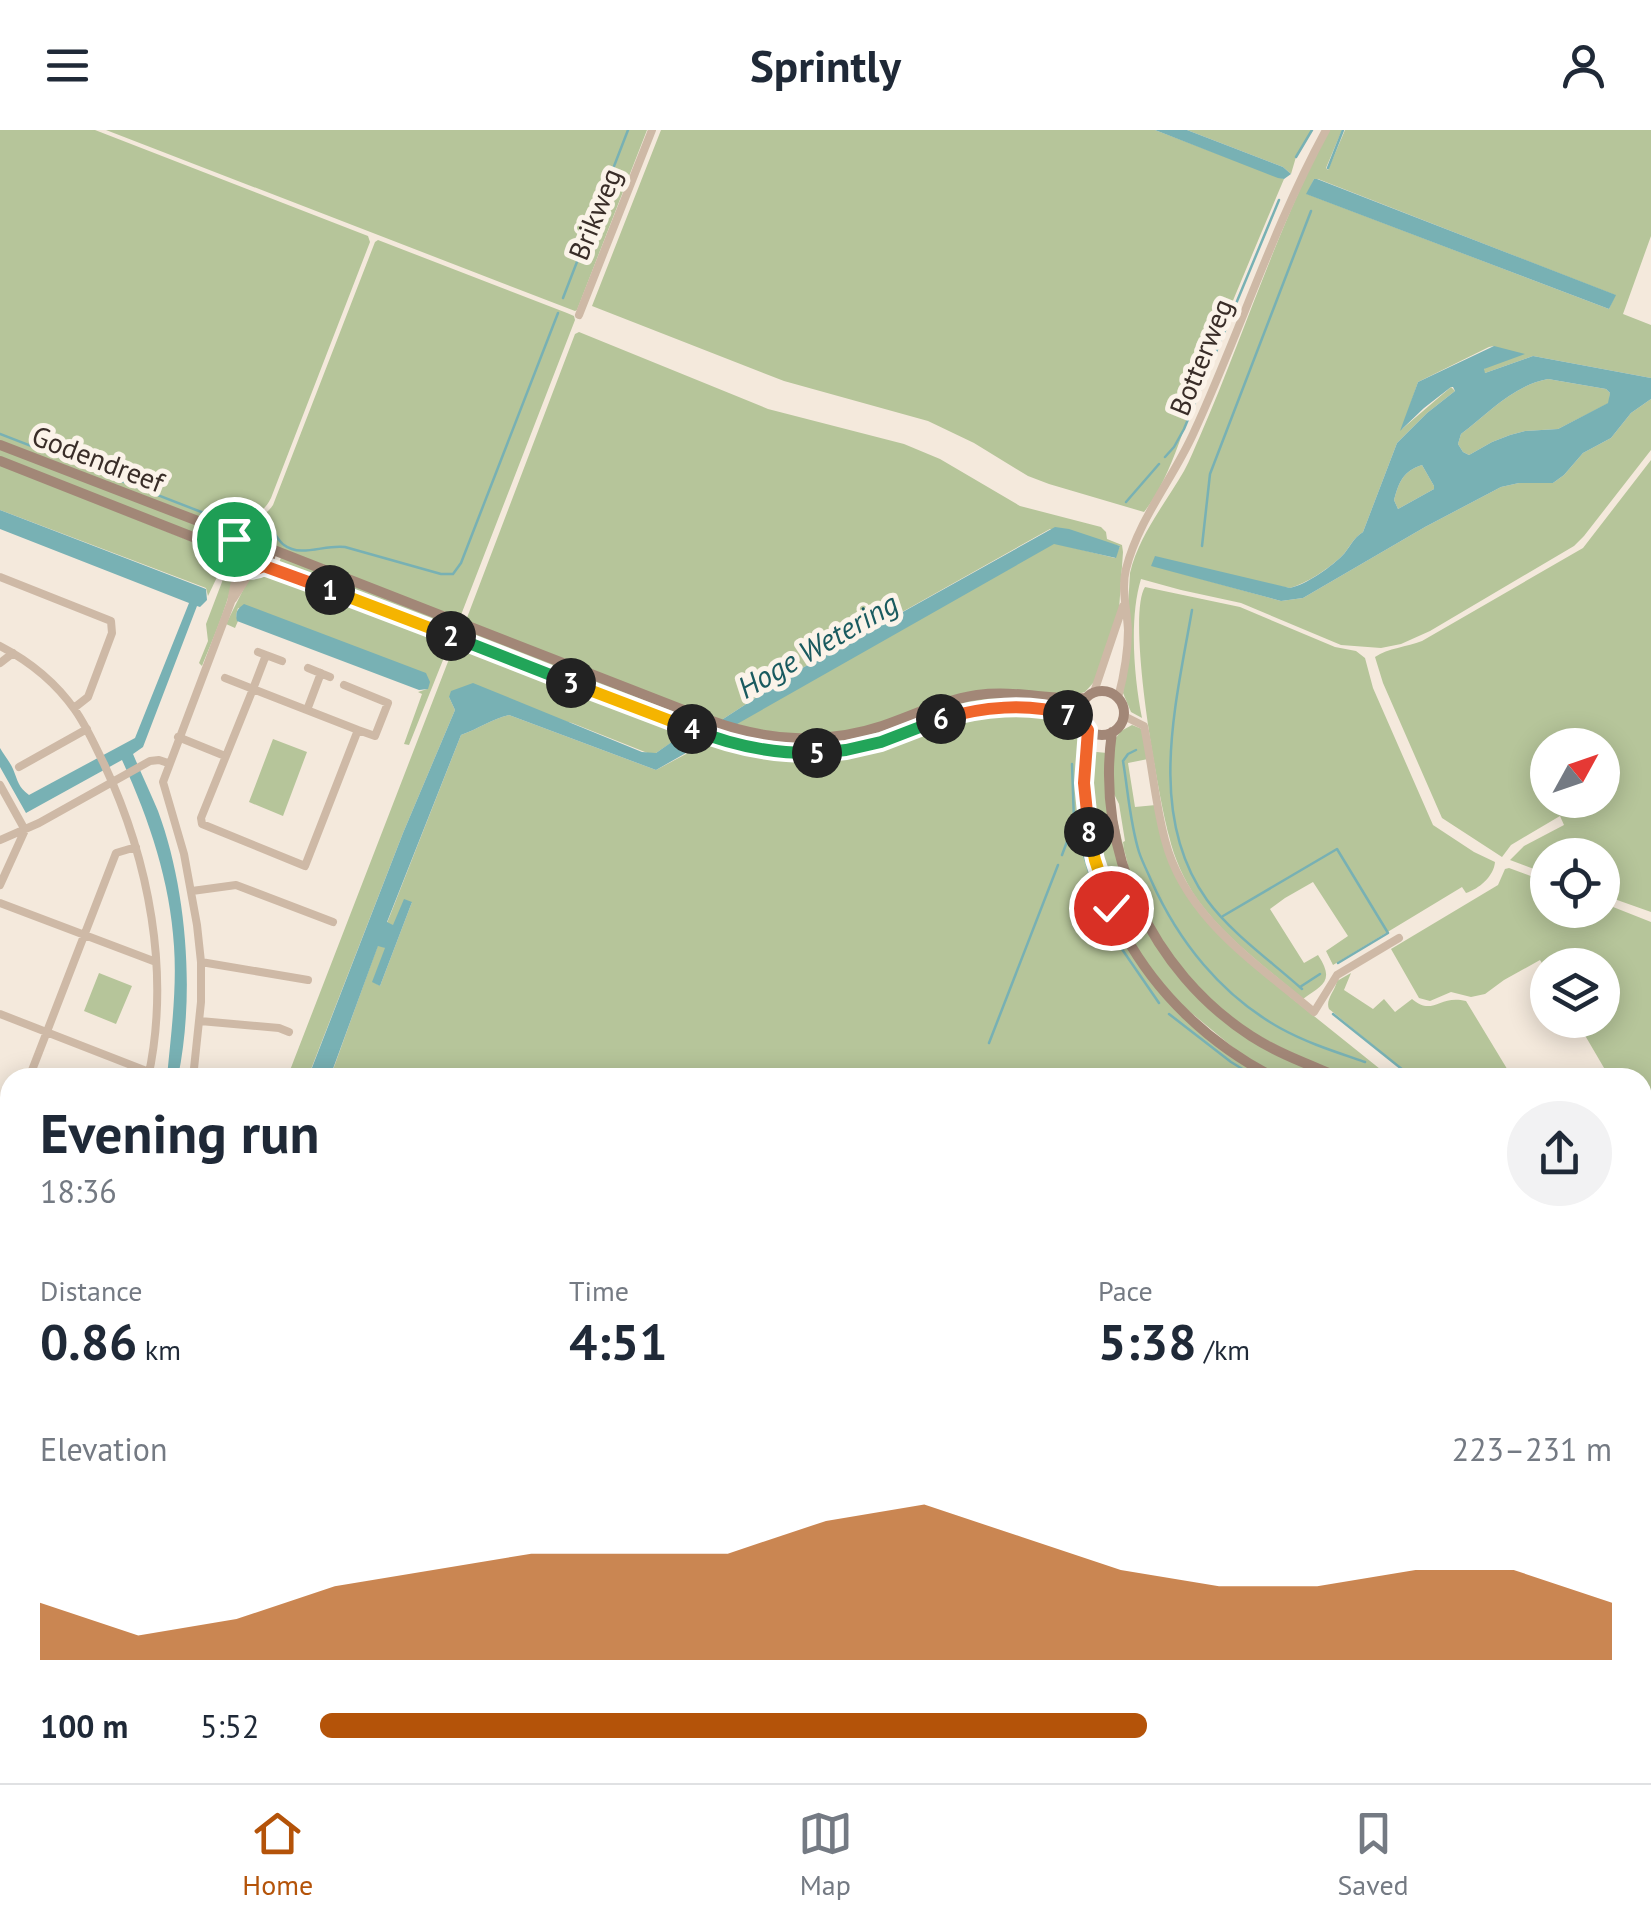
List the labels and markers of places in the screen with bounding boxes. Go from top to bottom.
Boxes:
pin [192,497,277,582]
pin: 1 [305,565,355,615]
pin: 2 [426,611,476,661]
pin: 3 [546,658,596,708]
pin: 7 [1043,690,1093,740]
pin: 6 [916,694,966,744]
pin: 4 [667,704,717,754]
pin: 5 [792,728,842,778]
pin: 8 [1064,807,1114,857]
pin [1069,866,1154,951]

